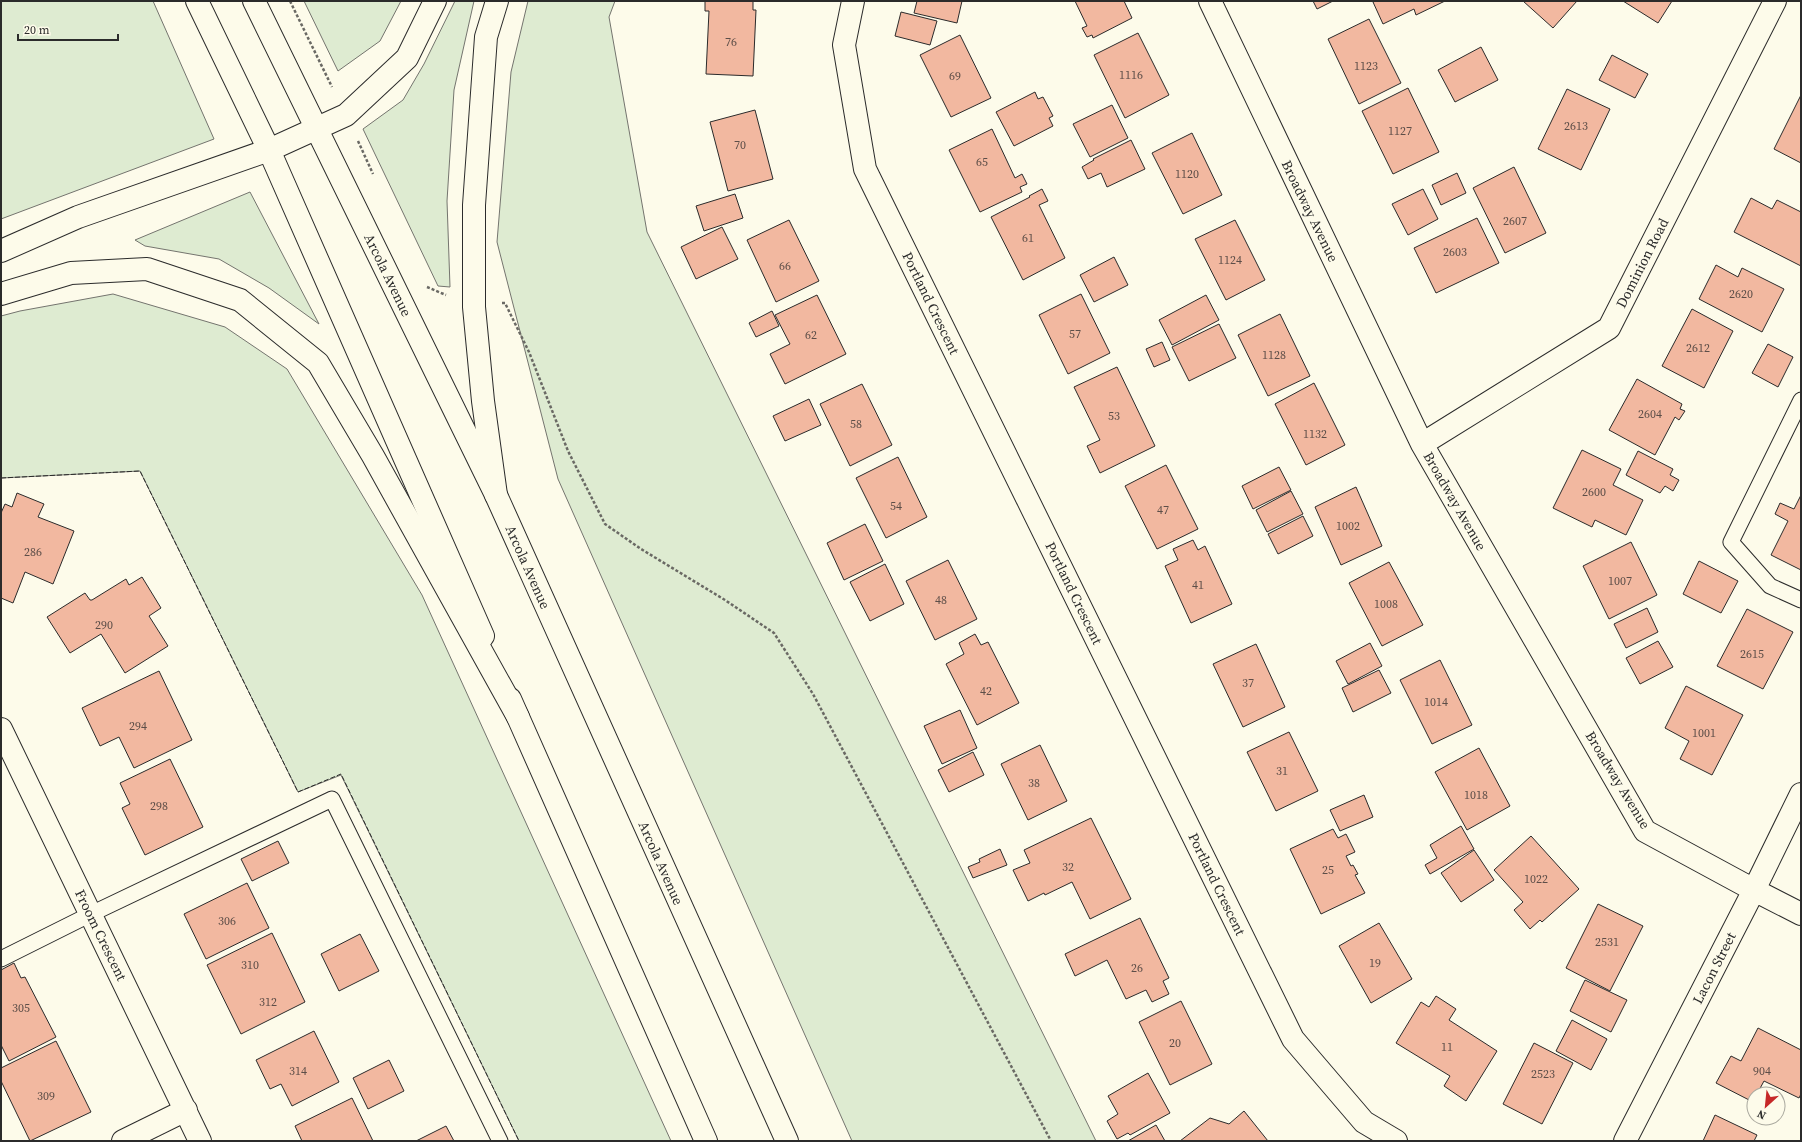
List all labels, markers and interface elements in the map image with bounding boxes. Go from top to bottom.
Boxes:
scale bar [18,16,118,42]
text: 20 m [24,22,50,38]
house number: 76 [725,34,737,50]
house number: 1123 [1354,58,1378,74]
house number: 1116 [1119,67,1143,83]
house number: 69 [949,68,961,84]
house number: 2613 [1564,118,1588,134]
house number: 1127 [1388,123,1412,139]
house number: 70 [734,137,746,153]
house number: 65 [976,154,988,170]
street label: Broadway Avenue [1277,157,1343,265]
house number: 1120 [1175,166,1199,182]
house number: 2607 [1503,213,1527,229]
street label: Dominion Road [1611,215,1673,311]
street label: Arcola Avenue [359,230,417,320]
house number: 61 [1022,230,1034,246]
house number: 2603 [1443,244,1467,260]
street label: Portland Crescent [897,248,965,358]
house number: 1124 [1218,252,1242,268]
house number: 66 [779,258,791,274]
house number: 2620 [1729,286,1753,302]
house number: 57 [1069,326,1081,342]
house number: 62 [805,327,817,343]
house number: 2612 [1686,340,1710,356]
house number: 1128 [1262,347,1286,363]
house number: 2604 [1638,406,1662,422]
house number: 53 [1108,408,1120,424]
house number: 58 [850,416,862,432]
house number: 1132 [1303,426,1327,442]
street label: Broadway Avenue [1419,448,1491,554]
house number: 2600 [1582,484,1606,500]
house number: 54 [890,498,902,514]
house number: 47 [1157,502,1169,518]
house number: 1002 [1336,518,1360,534]
street label: Arcola Avenue [501,522,555,612]
street label: Portland Crescent [1040,538,1108,648]
house number: 286 [24,544,42,560]
house number: 1007 [1608,573,1632,589]
house number: 41 [1192,577,1204,593]
house number: 48 [935,592,947,608]
house number: 1008 [1374,596,1398,612]
house number: 290 [95,617,113,633]
house number: 2615 [1740,646,1764,662]
house number: 37 [1242,675,1254,691]
house number: 42 [980,683,992,699]
house number: 1014 [1424,694,1448,710]
house number: 294 [129,718,147,734]
house number: 1001 [1692,725,1716,741]
street label: Broadway Avenue [1581,727,1655,833]
house number: 31 [1276,763,1288,779]
house number: 38 [1028,775,1040,791]
house number: 1018 [1464,787,1488,803]
house number: 298 [150,798,168,814]
street label: Arcola Avenue [634,818,688,908]
street label: Portland Crescent [1183,829,1251,939]
house number: 32 [1062,859,1074,875]
house number: 25 [1322,862,1334,878]
house number: 1022 [1524,871,1548,887]
street label: Froom Crescent [70,886,132,985]
house number: 306 [218,913,236,929]
street label: Lacon Street [1687,928,1741,1007]
house number: 2531 [1595,934,1619,950]
house number: 19 [1369,955,1381,971]
house number: 310 [241,957,259,973]
house number: 26 [1131,960,1143,976]
house number: 312 [259,994,277,1010]
house number: 305 [12,1000,30,1016]
house number: 20 [1169,1035,1181,1051]
house number: 11 [1441,1039,1453,1055]
house number: 314 [289,1063,307,1079]
house number: 904 [1753,1063,1771,1079]
house number: 2523 [1531,1066,1555,1082]
north arrow [1746,1086,1786,1126]
house number: 309 [37,1088,55,1104]
text: N [1755,1106,1769,1123]

